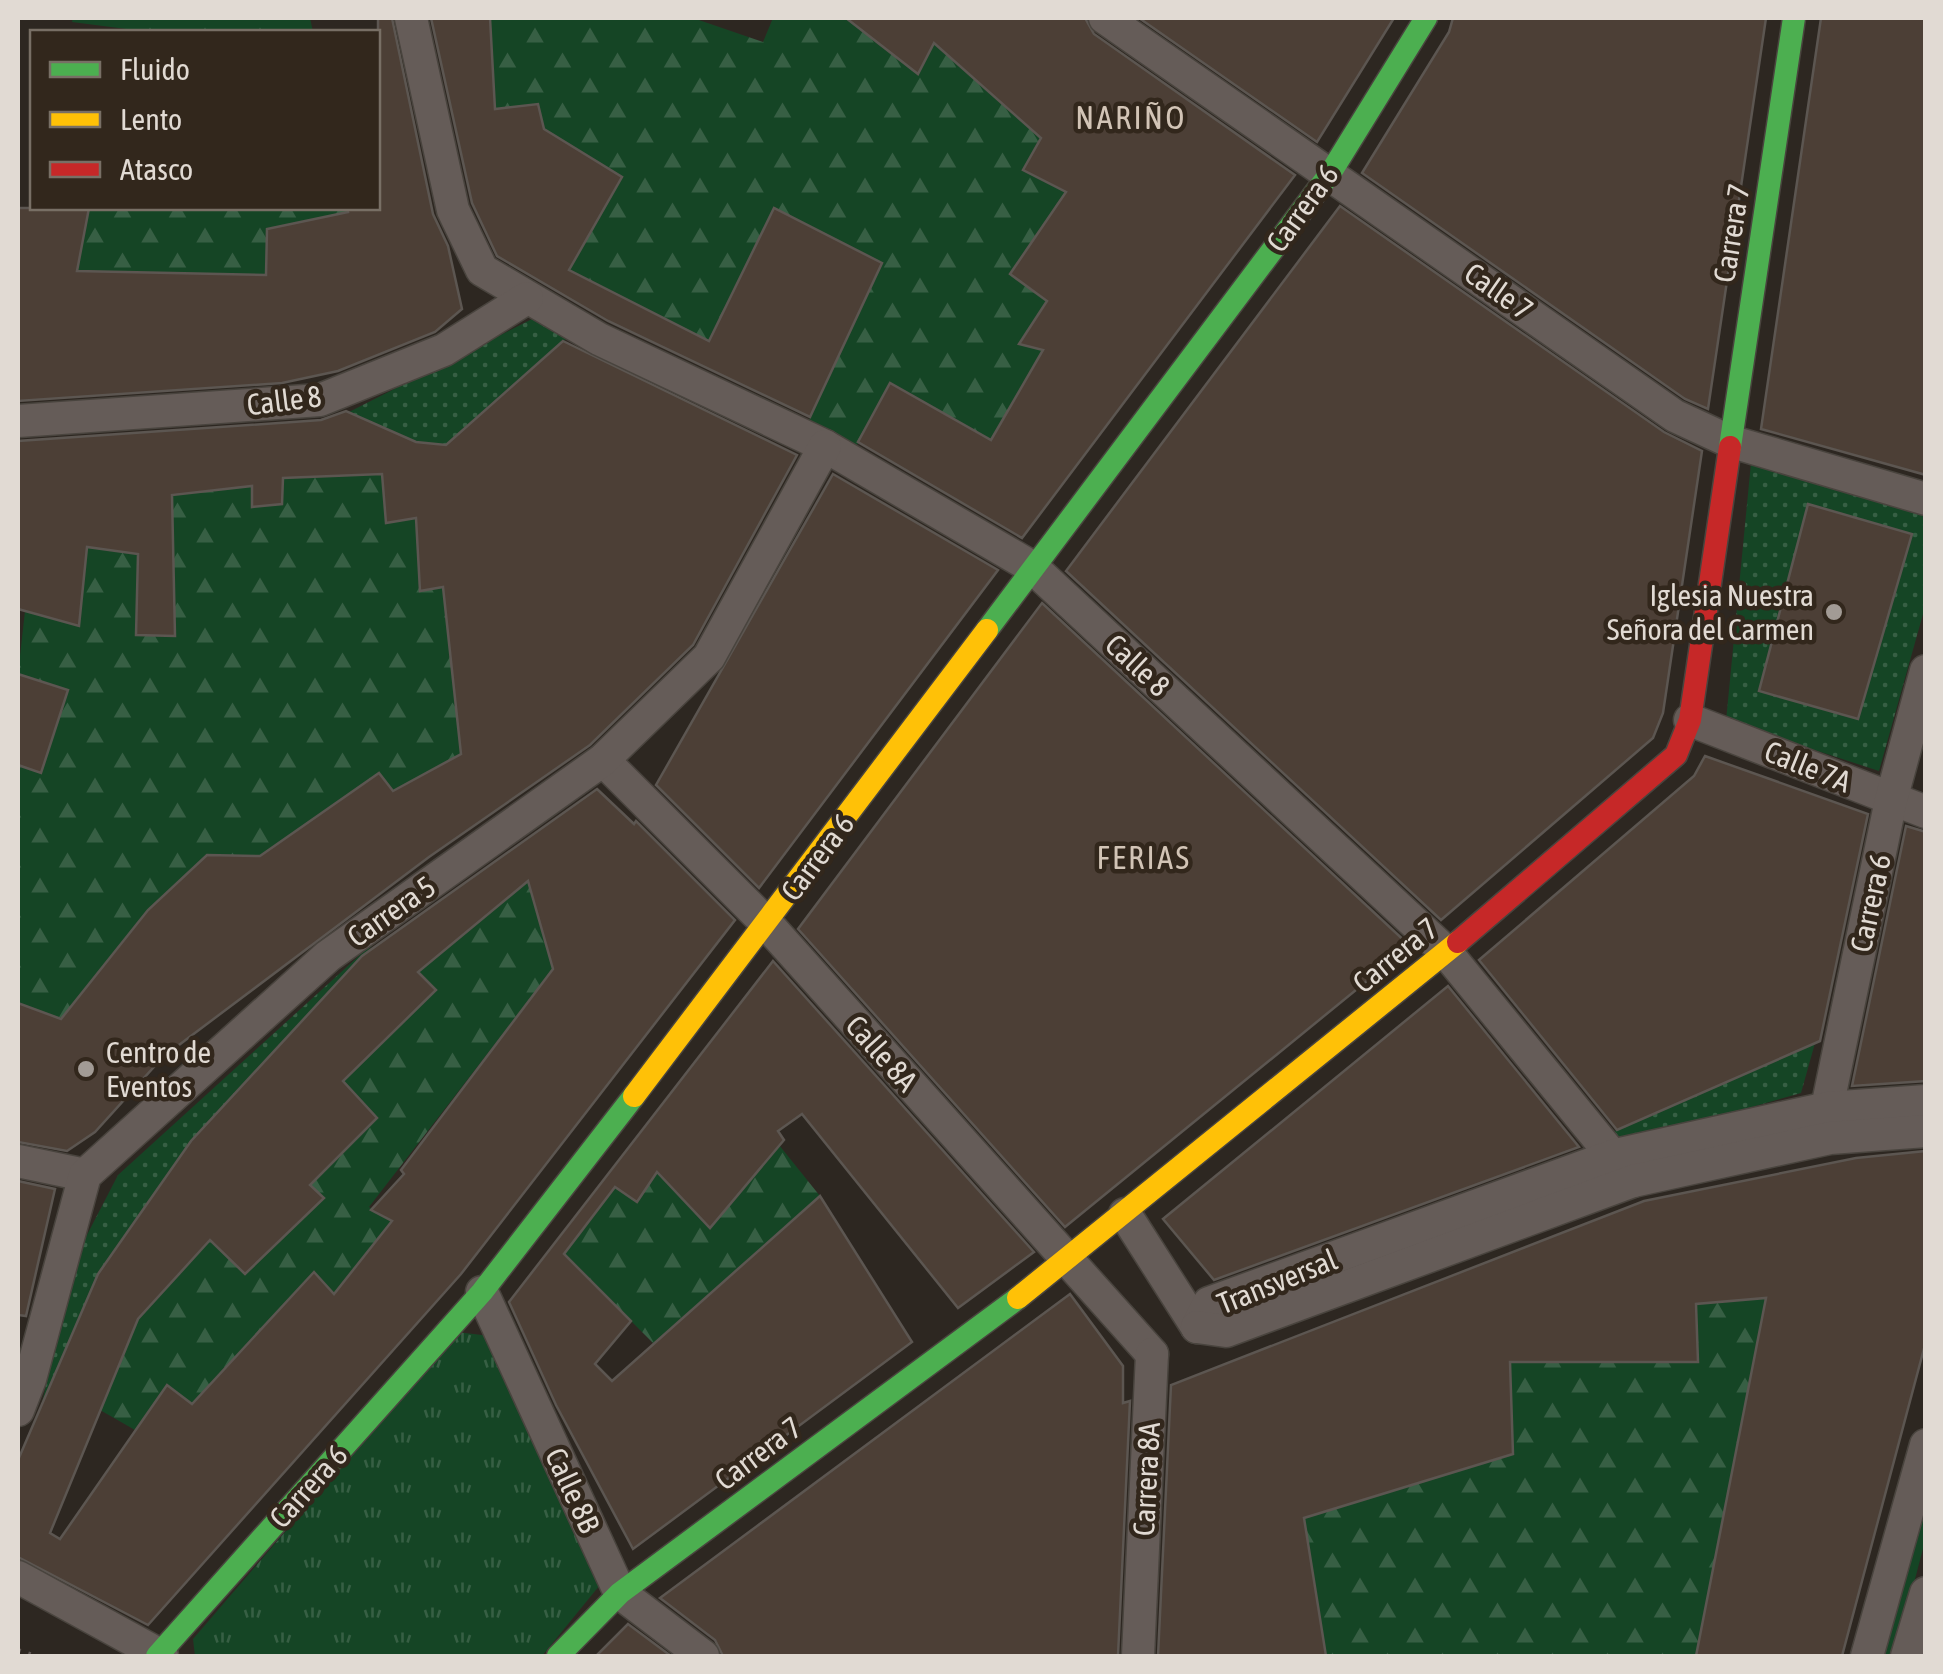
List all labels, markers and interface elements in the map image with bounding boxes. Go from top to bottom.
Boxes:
legend [30,30,380,210]
text: Fluido [120,52,190,86]
district label: NARIÑO [1075,99,1187,136]
text: Lento [120,102,182,136]
text: Atasco [120,152,193,186]
street label: Carrera 6 [1259,158,1345,258]
street label: Carrera 7 [1706,181,1756,285]
street label: Calle 7 [1459,256,1539,326]
street label: Calle 8 [245,379,323,421]
place label: Iglesia Nuestra Señora del Carmen [1607,578,1814,646]
marker: Iglesia Nuestra Señora del Carmen [1823,601,1845,623]
street label: Calle 8 [1099,627,1177,703]
street label: Calle 7A [1760,733,1856,799]
street label: Carrera 6 [774,807,860,907]
district label: FERIAS [1097,839,1191,876]
street label: Carrera 6 [1843,851,1897,955]
street label: Carrera 5 [341,869,441,953]
street label: Carrera 7 [1346,911,1444,999]
street label: Calle 8A [839,1008,925,1098]
place label: Centro de Eventos [106,1035,211,1103]
marker: Centro de Eventos [75,1058,97,1080]
street label: Transversal [1212,1242,1342,1320]
street label: Carrera 7 [708,1410,808,1496]
street label: Carrera 8A [1126,1421,1166,1537]
street label: Carrera 6 [262,1438,354,1534]
street label: Calle 8B [539,1442,607,1538]

